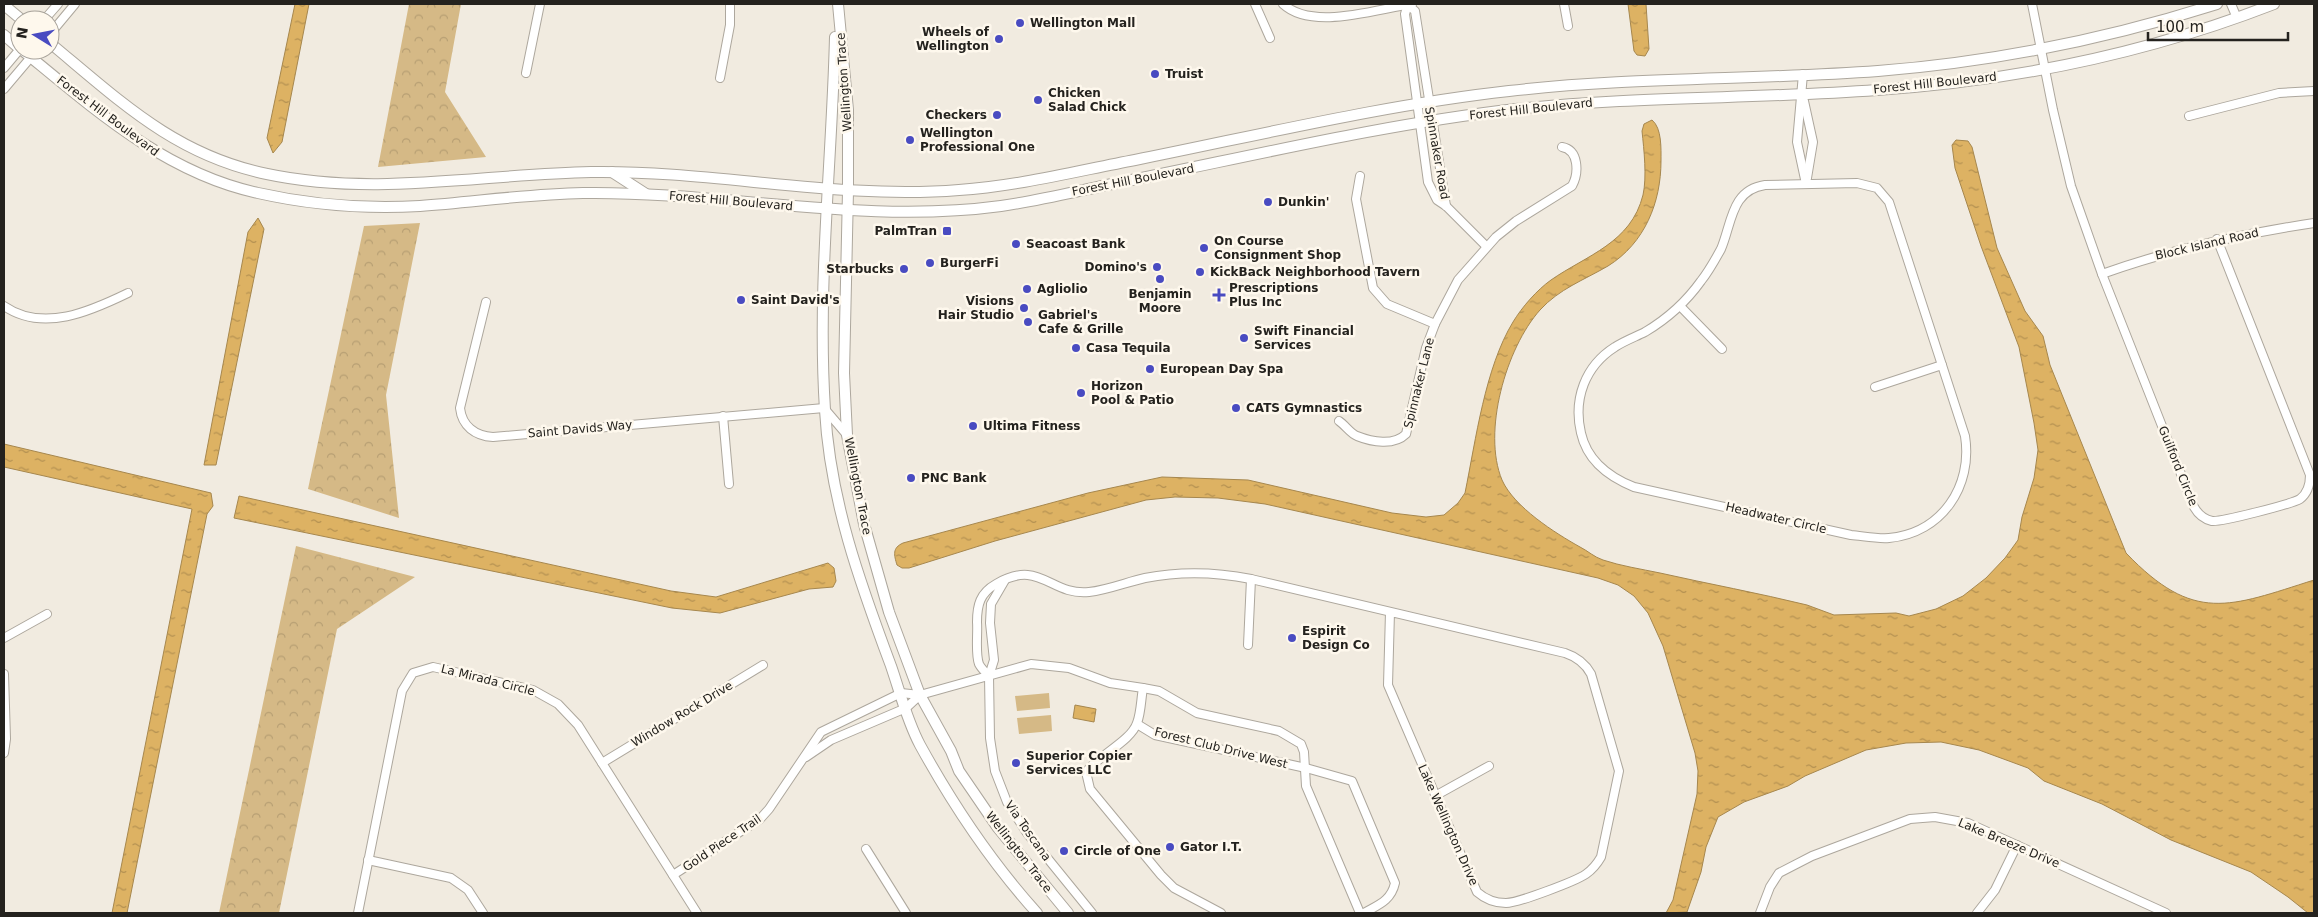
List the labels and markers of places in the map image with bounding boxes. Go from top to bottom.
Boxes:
place label: Wellington Mall [1030,16,1135,30]
marker: Wellington Mall [1014,17,1026,29]
place label: Wheels of Wellington [916,25,990,53]
marker: Wheels of Wellington [993,33,1005,45]
place label: Truist [1165,67,1204,81]
marker: Truist [1149,68,1161,80]
place label: Chicken Salad Chick [1048,86,1127,114]
marker: Chicken Salad Chick [1032,94,1044,106]
place label: Checkers [926,108,987,122]
marker: Checkers [991,109,1003,121]
place label: Wellington Professional One [920,126,1035,154]
marker: Wellington Professional One [904,134,916,146]
place label: Dunkin' [1278,195,1329,209]
marker: Dunkin' [1262,196,1274,208]
place label: PalmTran [874,224,937,238]
marker: PalmTran [941,225,953,237]
place label: On Course Consignment Shop [1214,234,1342,262]
place label: Seacoast Bank [1026,237,1126,251]
marker: Seacoast Bank [1010,238,1022,250]
marker: On Course Consignment Shop [1198,242,1210,254]
place label: BurgerFi [940,256,999,270]
marker: BurgerFi [924,257,936,269]
place label: Domino's [1085,260,1147,274]
marker: Domino's [1151,261,1163,273]
place label: Starbucks [826,262,894,276]
marker: Starbucks [898,263,910,275]
place label: KickBack Neighborhood Tavern [1210,265,1420,279]
marker: KickBack Neighborhood Tavern [1194,266,1206,278]
marker: Benjamin Moore [1154,273,1166,285]
place label: Prescriptions Plus Inc [1229,281,1319,309]
place label: Agliolio [1037,282,1088,296]
marker: Agliolio [1021,283,1033,295]
place label: Benjamin Moore [1128,287,1192,315]
marker: Prescriptions Plus Inc [1213,289,1225,301]
place label: Saint David's [751,293,840,307]
marker: Saint David's [735,294,747,306]
place label: Visions Hair Studio [938,294,1014,322]
marker: Visions Hair Studio [1018,302,1030,314]
place label: Gabriel's Cafe & Grille [1038,308,1123,336]
marker: Gabriel's Cafe & Grille [1022,316,1034,328]
place label: Swift Financial Services [1254,324,1354,352]
marker: Swift Financial Services [1238,332,1250,344]
place label: Casa Tequila [1086,341,1171,355]
marker: Casa Tequila [1070,342,1082,354]
place label: European Day Spa [1160,362,1283,376]
marker: European Day Spa [1144,363,1156,375]
place label: Horizon Pool & Patio [1091,379,1174,407]
marker: Horizon Pool & Patio [1075,387,1087,399]
place label: CATS Gymnastics [1246,401,1362,415]
marker: CATS Gymnastics [1230,402,1242,414]
place label: Ultima Fitness [983,419,1081,433]
marker: Ultima Fitness [967,420,979,432]
place label: PNC Bank [921,471,988,485]
marker: PNC Bank [905,472,917,484]
place label: Espirit Design Co [1302,624,1370,652]
marker: Espirit Design Co [1286,632,1298,644]
place label: Superior Copier Services LLC [1026,749,1132,777]
marker: Superior Copier Services LLC [1010,757,1022,769]
place label: Gator I.T. [1180,840,1242,854]
marker: Gator I.T. [1164,841,1176,853]
place label: Circle of One [1074,844,1161,858]
marker: Circle of One [1058,845,1070,857]

